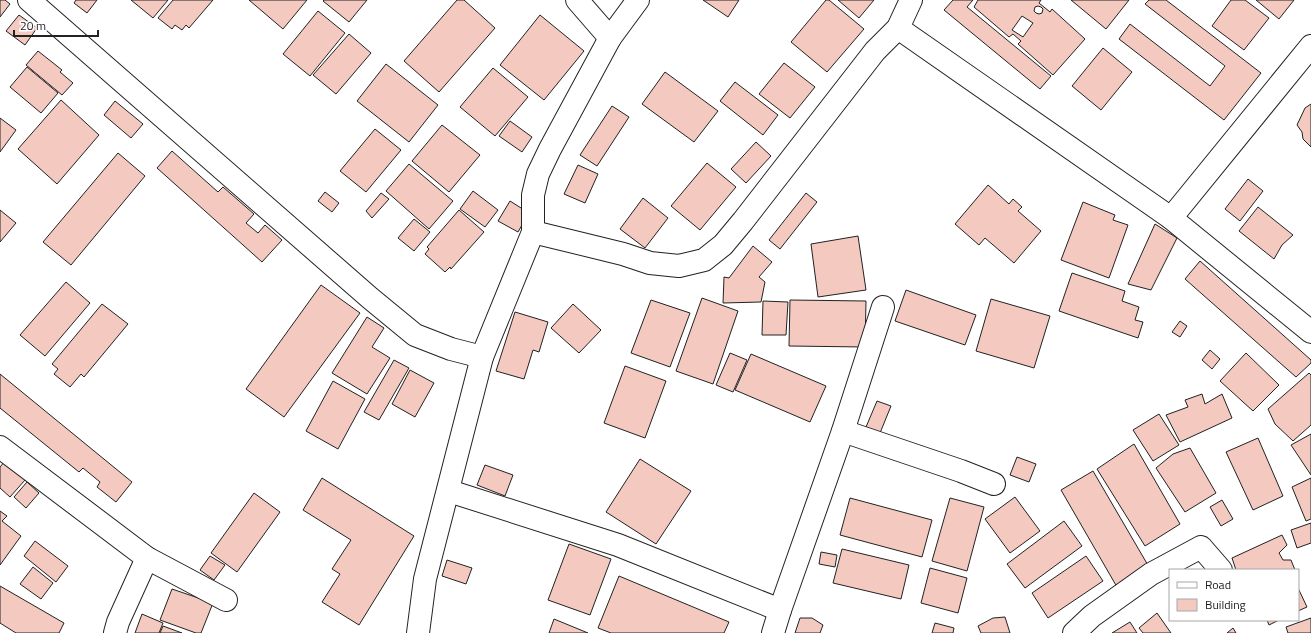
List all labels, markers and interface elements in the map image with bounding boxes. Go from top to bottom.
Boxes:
scale bar [14,12,98,38]
text: 20 m [20,16,46,35]
legend [1169,569,1299,621]
text: Road [1205,575,1231,594]
text: Building [1205,595,1246,614]

